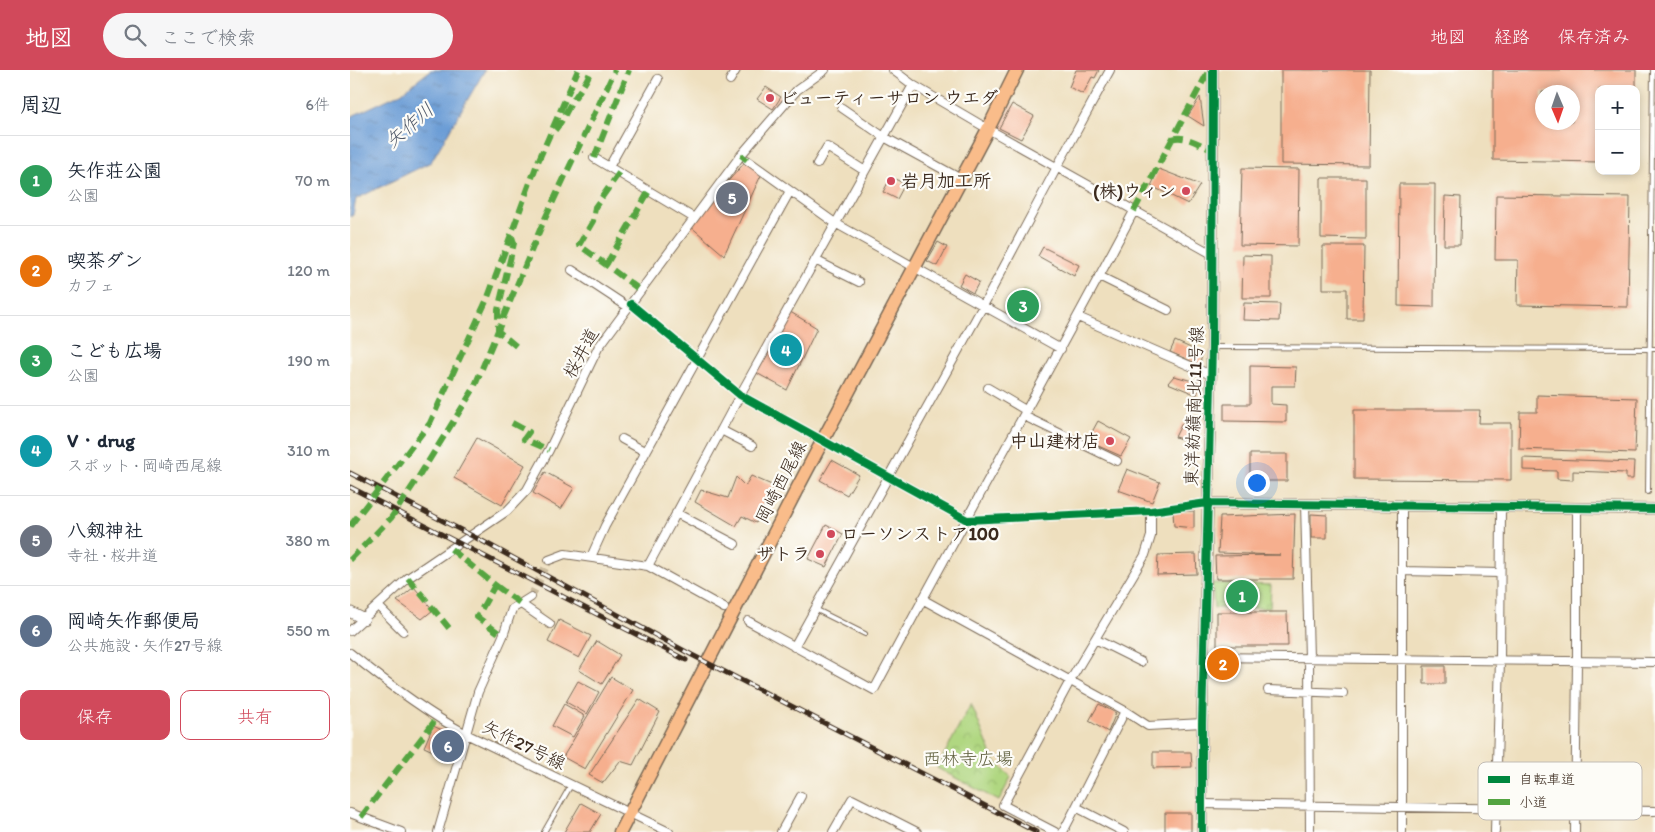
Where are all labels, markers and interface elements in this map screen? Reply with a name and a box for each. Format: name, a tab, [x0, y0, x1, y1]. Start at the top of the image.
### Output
search box	[103, 13, 453, 58]
icon: search	[121, 21, 149, 49]
text: 地図	[25, 23, 73, 52]
text: ここで検索	[161, 26, 256, 49]
text: 地図	[1430, 26, 1466, 48]
text: 経路	[1494, 26, 1530, 48]
text: 保存済み	[1558, 26, 1630, 48]
north arrow	[1535, 85, 1580, 130]
map controls	[1595, 85, 1640, 175]
button: +	[1595, 85, 1640, 130]
place label: ビューティーサロン ウエダ	[780, 87, 998, 109]
text: 周辺	[20, 92, 62, 117]
marker: ビューティーサロン ウエダ	[764, 92, 776, 104]
text: 6件	[306, 95, 330, 114]
water label: 矢作川	[380, 98, 438, 153]
button: −	[1595, 130, 1640, 175]
text: 矢作荘公園	[67, 159, 162, 182]
place label: 岩月加工所	[901, 170, 991, 192]
text: 1	[32, 171, 40, 190]
text: 70 m	[295, 171, 330, 190]
marker: 岩月加工所	[885, 175, 897, 187]
pin: 5	[716, 179, 748, 217]
place label: (株)ウィン	[1093, 180, 1176, 202]
marker: (株)ウィン	[1180, 185, 1192, 197]
text: 公園	[67, 186, 99, 205]
text: 喫茶ダン	[67, 249, 143, 272]
text: 2	[32, 261, 40, 280]
text: 120 m	[287, 261, 330, 280]
text: カフェ	[67, 276, 115, 295]
pin: 3	[1007, 287, 1039, 325]
street label: 桜井道	[558, 324, 604, 382]
street label: 東洋紡績南北11号線	[1180, 325, 1208, 487]
pin: 4	[770, 331, 802, 369]
text: こども広場	[67, 339, 162, 362]
text: 3	[32, 351, 40, 370]
text: 190 m	[287, 351, 330, 370]
text: 公園	[67, 366, 99, 385]
text: V・drug	[67, 429, 135, 452]
place label: 中山建材店	[1010, 430, 1100, 452]
marker: 中山建材店	[1104, 435, 1116, 447]
street label: 岡崎西尾線	[751, 437, 811, 527]
text: 4	[31, 441, 41, 460]
text: 310 m	[287, 441, 330, 460]
text: スポット · 岡崎西尾線	[67, 456, 222, 475]
your location	[1244, 470, 1270, 496]
text: 八剱神社	[67, 519, 143, 542]
place label: ローソンストア100	[841, 523, 999, 545]
marker: ローソンストア100	[825, 528, 837, 540]
text: 5	[32, 531, 40, 550]
text: 380 m	[286, 531, 330, 550]
place label: ザトラ	[756, 543, 810, 565]
text: 寺社 · 桜井道	[67, 546, 158, 565]
marker: ザトラ	[814, 548, 826, 560]
pin: 1	[1226, 577, 1258, 615]
text: 岡崎矢作郵便局	[67, 609, 200, 632]
text: 6	[32, 621, 40, 640]
text: 550 m	[286, 621, 330, 640]
text: 公共施設 · 矢作27号線	[67, 636, 222, 655]
pin: 2	[1207, 645, 1239, 683]
button: 保存	[20, 690, 170, 740]
button: 共有	[180, 690, 330, 740]
street label: 矢作27号線	[479, 715, 569, 775]
pin: 6	[432, 727, 464, 765]
park label: 西林寺広場	[923, 748, 1013, 770]
legend	[1478, 762, 1642, 820]
text: 自転車道	[1519, 771, 1575, 788]
text: 小道	[1519, 794, 1547, 811]

